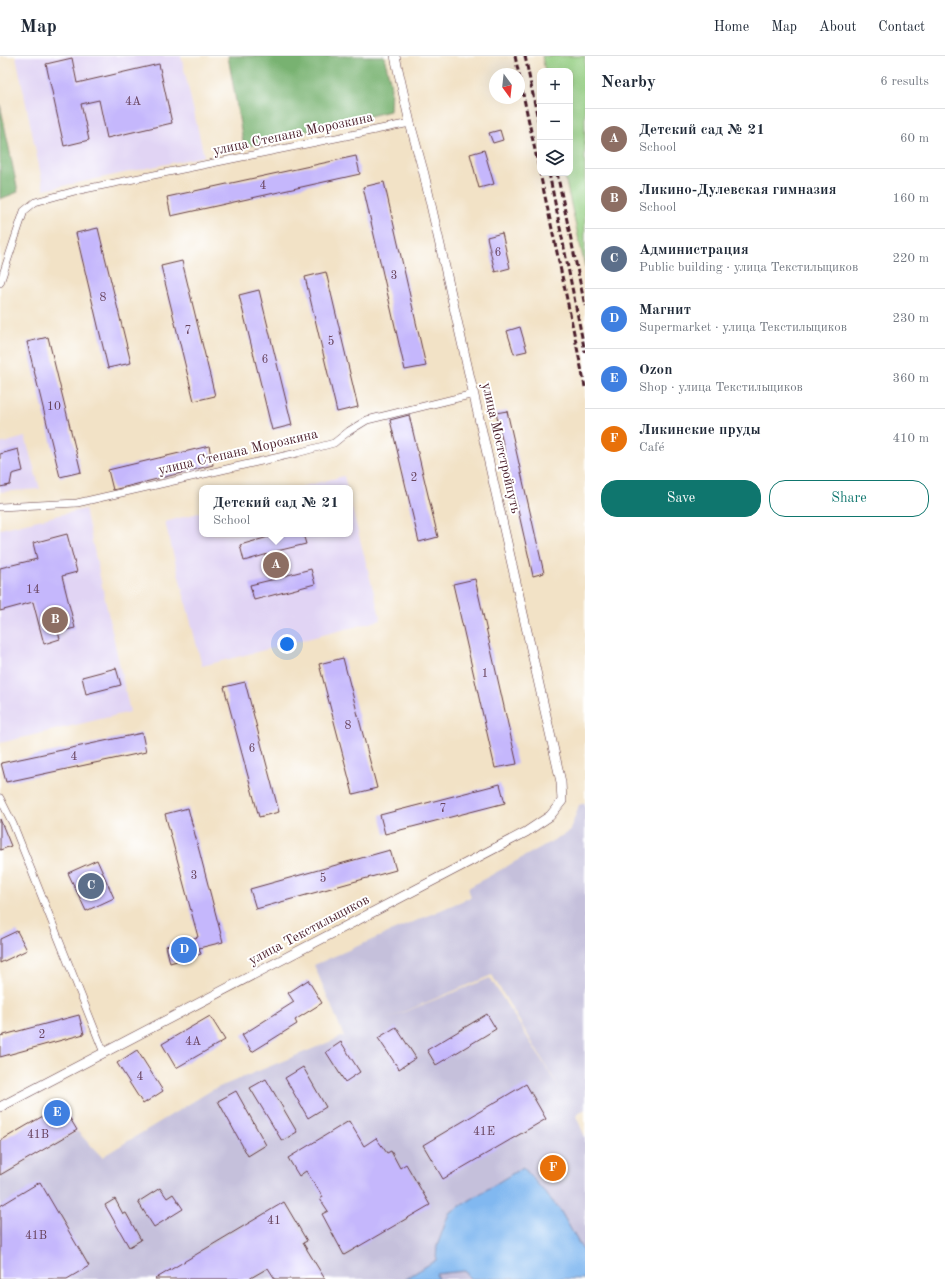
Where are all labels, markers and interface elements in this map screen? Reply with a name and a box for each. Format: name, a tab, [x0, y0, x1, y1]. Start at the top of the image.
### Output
text: Map	[20, 18, 57, 37]
text: Home	[714, 20, 749, 34]
text: Map	[771, 20, 797, 34]
text: About	[819, 20, 856, 34]
text: Contact	[878, 20, 925, 34]
north arrow	[489, 68, 525, 104]
map controls	[537, 68, 573, 176]
button: +	[537, 68, 573, 104]
text: Nearby	[601, 74, 656, 91]
text: 6 results	[880, 75, 929, 88]
house number: 4А	[125, 96, 141, 108]
button: −	[537, 104, 573, 140]
street label: улица Степана Морозкина	[212, 110, 374, 158]
text: Детский сад № 21	[639, 123, 765, 138]
text: A	[609, 132, 619, 145]
text: 60 m	[900, 132, 929, 145]
button: layers	[537, 140, 573, 176]
text: School	[639, 141, 676, 154]
house number: 4	[260, 180, 267, 192]
text: Ликино-Дулевская гимназия	[639, 183, 837, 198]
text: B	[609, 192, 619, 205]
text: 160 m	[892, 192, 929, 205]
text: School	[639, 201, 676, 214]
text: Администрация	[639, 243, 749, 258]
house number: 6	[495, 247, 502, 259]
text: C	[610, 252, 618, 265]
text: 220 m	[892, 252, 929, 265]
text: Public building · улица Текстильщиков	[639, 261, 858, 274]
house number: 3	[391, 270, 397, 282]
house number: 8	[100, 292, 107, 304]
text: Магнит	[639, 303, 691, 318]
text: D	[609, 312, 619, 325]
text: 230 m	[892, 312, 929, 325]
text: Supermarket · улица Текстильщиков	[639, 321, 847, 334]
house number: 7	[185, 325, 191, 337]
house number: 5	[328, 335, 335, 348]
house number: 6	[262, 354, 269, 366]
text: Ozon	[639, 363, 672, 378]
text: E	[610, 372, 618, 385]
text: 360 m	[892, 372, 929, 385]
street label: улица Мостстройпуть	[479, 381, 523, 515]
text: Shop · улица Текстильщиков	[639, 381, 803, 394]
house number: 10	[47, 401, 61, 413]
text: Ликинские пруды	[639, 423, 761, 438]
street label: улица Степана Морозкина	[157, 427, 319, 477]
text: F	[610, 432, 618, 445]
text: 410 m	[892, 432, 929, 445]
text: Café	[639, 441, 664, 454]
house number: 2	[411, 472, 417, 484]
button: Save	[601, 480, 761, 517]
button: Share	[769, 480, 929, 517]
popup	[199, 485, 353, 537]
text: Детский сад № 21	[213, 496, 339, 511]
text: School	[213, 514, 250, 527]
pin: A	[263, 550, 289, 580]
house number: 14	[26, 584, 40, 596]
pin: B	[42, 605, 68, 635]
your location	[277, 634, 297, 654]
house number: 1	[482, 668, 488, 680]
house number: 8	[345, 720, 352, 732]
house number: 6	[249, 743, 256, 755]
house number: 4	[71, 751, 78, 763]
house number: 7	[440, 803, 446, 815]
house number: 3	[191, 870, 197, 882]
pin: C	[78, 871, 104, 901]
house number: 5	[320, 872, 327, 885]
street label: улица Текстильщиков	[246, 892, 372, 968]
pin: D	[171, 935, 197, 965]
house number: 2	[39, 1029, 45, 1041]
house number: 4А	[185, 1036, 201, 1048]
house number: 4	[137, 1071, 144, 1083]
pin: E	[44, 1098, 70, 1128]
house number: 41Е	[473, 1126, 495, 1138]
house number: 41В	[27, 1129, 49, 1141]
pin: F	[540, 1153, 566, 1183]
house number: 41	[267, 1215, 281, 1227]
house number: 41В	[25, 1230, 47, 1242]

